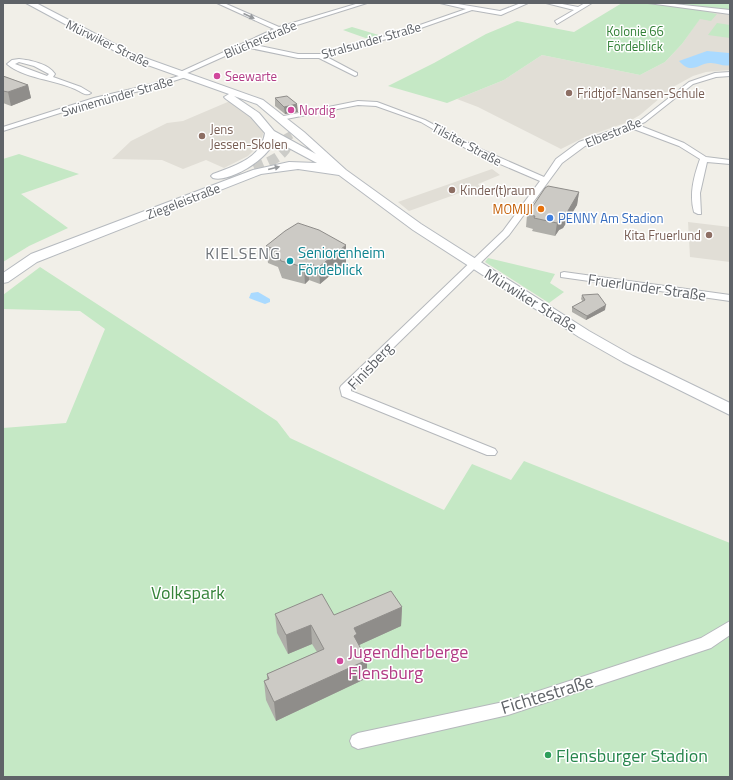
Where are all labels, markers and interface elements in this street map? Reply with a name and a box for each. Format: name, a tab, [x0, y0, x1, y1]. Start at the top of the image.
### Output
one-way arrow	[244, 13, 255, 19]
street label: Mürwiker Straße	[62, 14, 154, 72]
street label: Blücherstraße	[221, 15, 299, 63]
street label: Stralsunder Straße	[319, 16, 423, 64]
park label: Kolonie 66 Fördeblick	[606, 21, 664, 56]
place label: Seewarte	[225, 66, 277, 86]
street label: Swinemünder Straße	[59, 70, 175, 122]
marker: Seewarte	[212, 71, 222, 81]
place label: Fridtjof-Nansen-Schule	[577, 83, 705, 103]
marker: Fridtjof-Nansen-Schule	[564, 88, 574, 98]
place label: Nordig	[299, 100, 336, 120]
marker: Nordig	[286, 105, 296, 115]
street label: Elbestraße	[582, 112, 644, 152]
street label: Tilsiter Straße	[428, 117, 506, 171]
place label: Jens Jessen-Skolen	[210, 119, 288, 154]
marker: Jens Jessen-Skolen	[197, 131, 207, 141]
one-way arrow	[267, 164, 280, 170]
street label: Ziegeleistraße	[143, 178, 223, 224]
place label: Kinder(t)raum	[460, 180, 535, 200]
marker: Kinder(t)raum	[447, 185, 457, 195]
place label: MOMIJI	[493, 199, 533, 219]
marker: MOMIJI	[536, 204, 546, 214]
place label: PENNY Am Stadion	[558, 208, 663, 228]
marker: PENNY Am Stadion	[545, 213, 555, 223]
place label: Kita Fruerlund	[624, 225, 701, 245]
marker: Kita Fruerlund	[704, 230, 714, 240]
district label: KIELSENG	[205, 241, 281, 265]
place label: Seniorenheim Fördeblick	[298, 241, 385, 281]
marker: Seniorenheim Fördeblick	[285, 256, 295, 266]
street label: Mürwiker Straße	[480, 262, 582, 338]
street label: Fruerlunder Straße	[586, 267, 708, 307]
street label: Finisberg	[342, 337, 398, 395]
park label: Volkspark	[151, 579, 225, 606]
place label: Jugendherberge Flensburg	[348, 638, 468, 686]
marker: Jugendherberge Flensburg	[335, 656, 345, 666]
street label: Fichtestraße	[497, 667, 597, 721]
place label: Flensburger Stadion	[556, 742, 708, 769]
marker: Flensburger Stadion	[543, 750, 553, 760]

